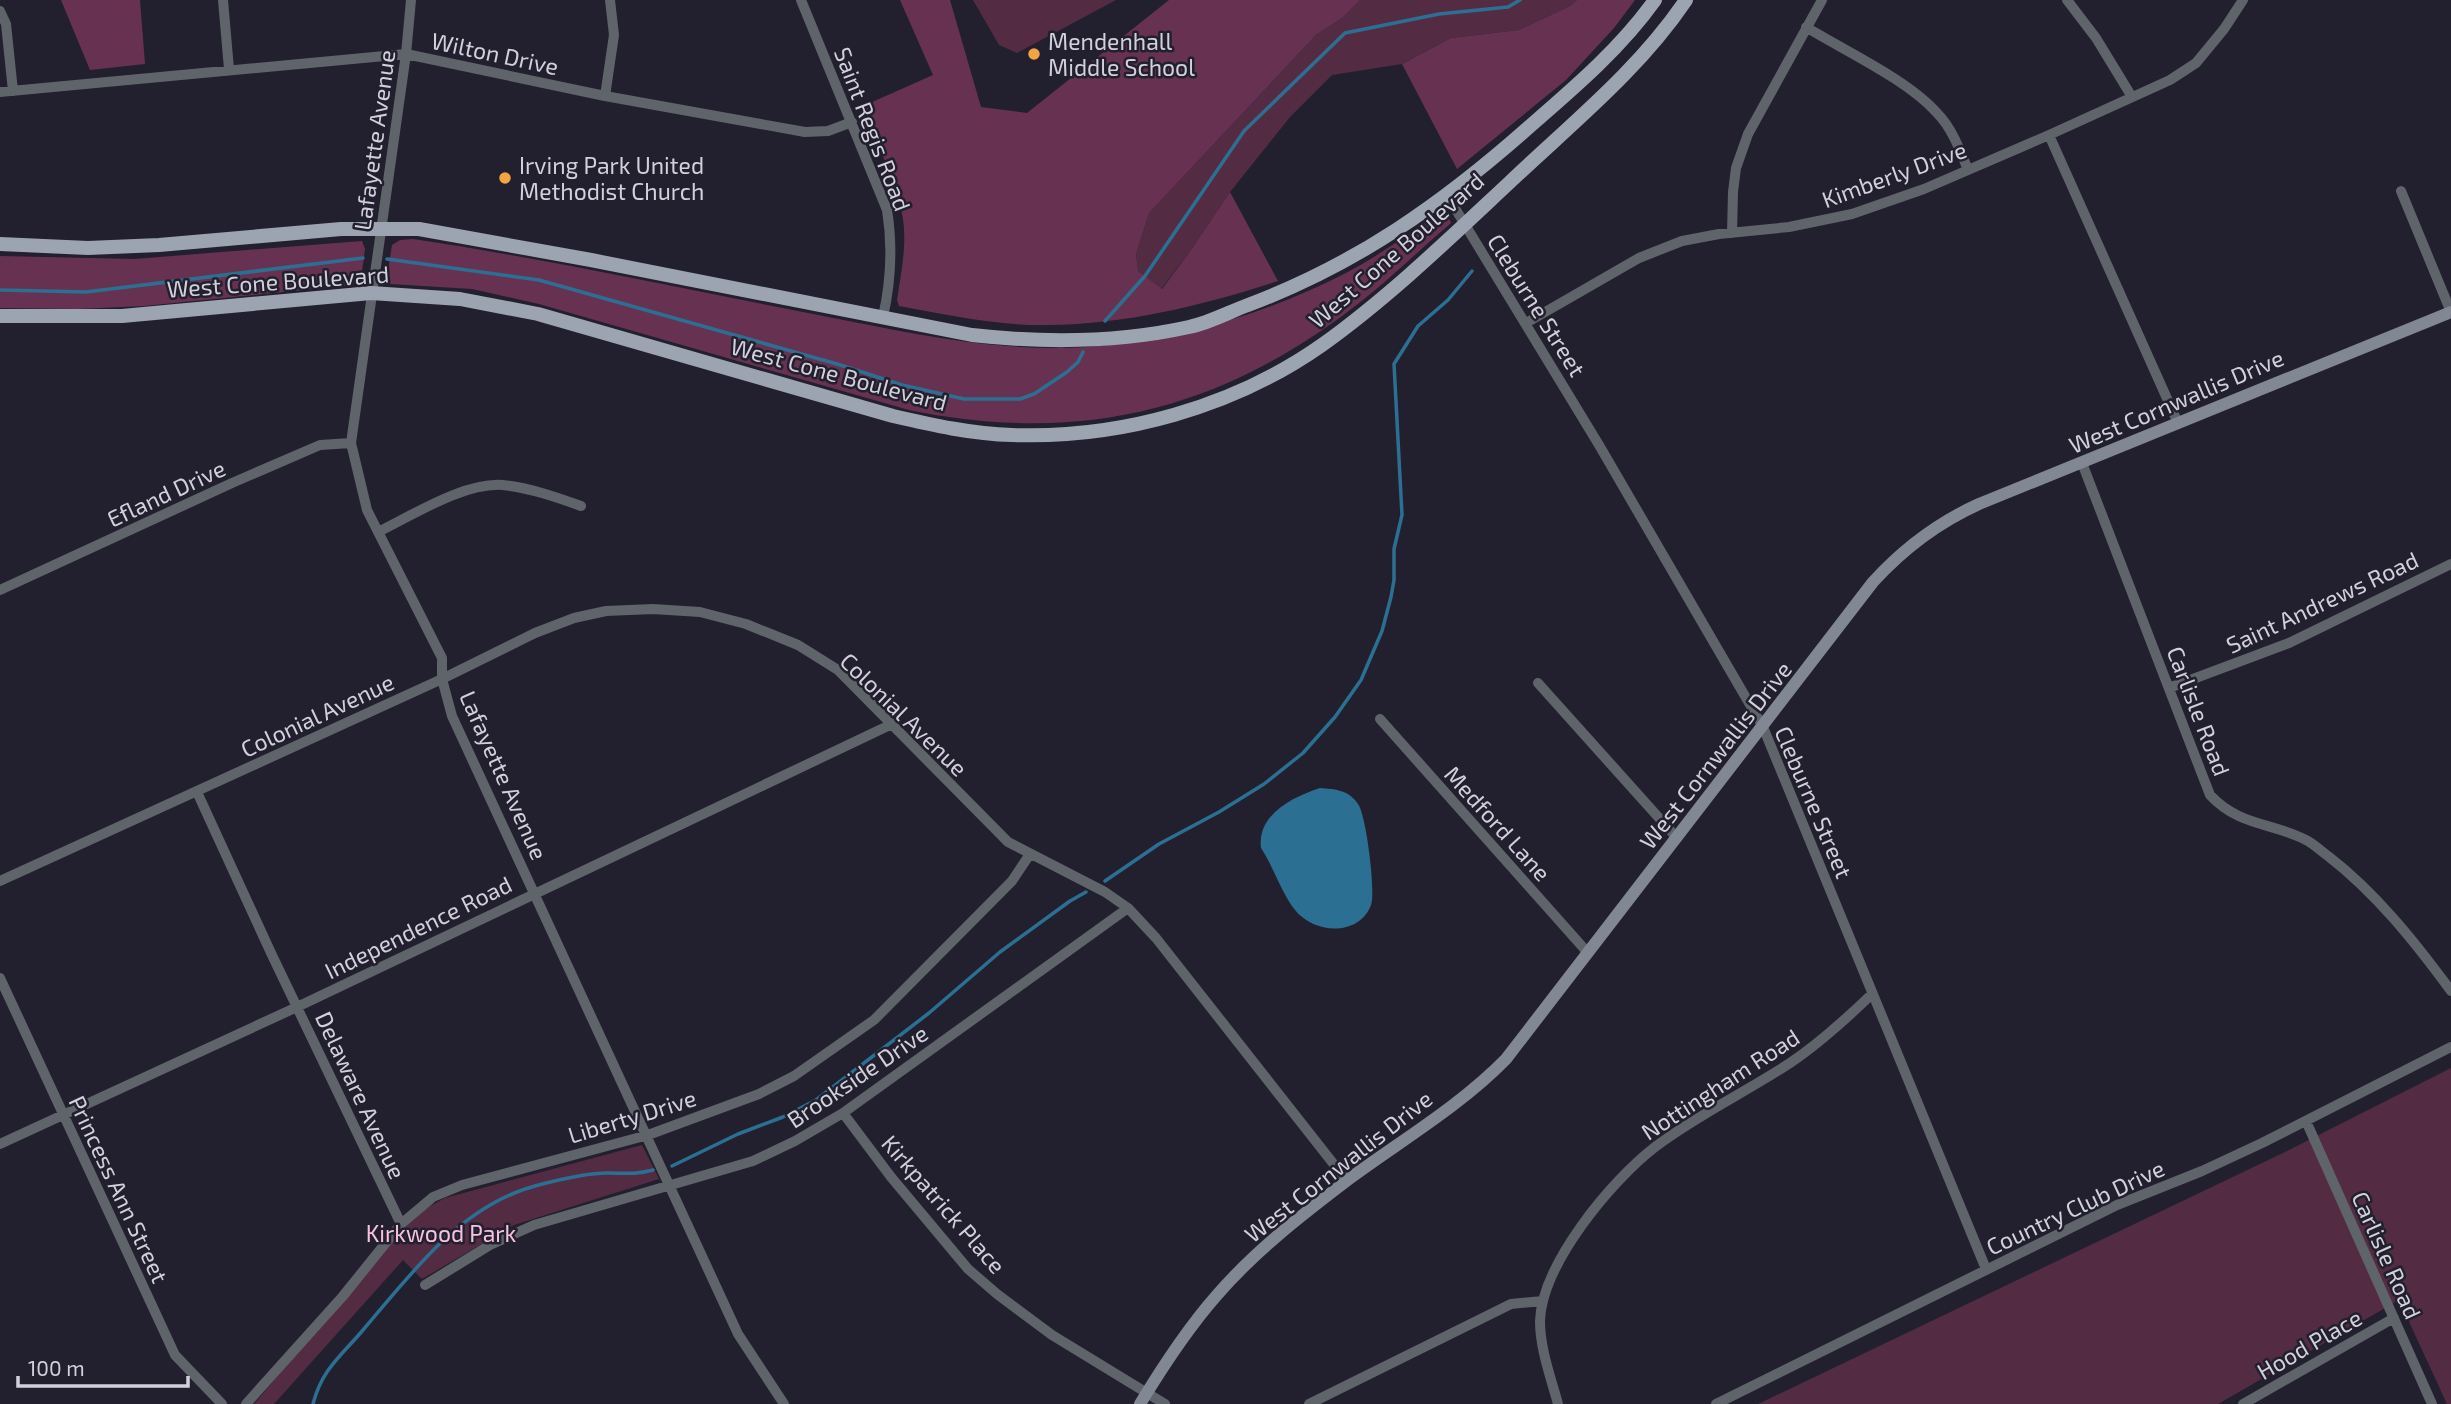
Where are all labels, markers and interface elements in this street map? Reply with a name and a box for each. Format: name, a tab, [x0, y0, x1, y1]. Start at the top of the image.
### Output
street label: Wilton Drive	[429, 26, 561, 80]
place label: Mendenhall Middle School	[1048, 27, 1195, 81]
street label: Saint Regis Road	[829, 43, 917, 215]
marker: Mendenhall Middle School	[1026, 46, 1042, 62]
street label: Lafayette Avenue	[347, 48, 401, 232]
street label: Kimberly Drive	[1818, 135, 1970, 213]
place label: Irving Park United Methodist Church	[519, 151, 704, 205]
street label: West Cone Boulevard	[1303, 166, 1489, 334]
marker: Irving Park United Methodist Church	[497, 170, 513, 186]
street label: Cleburne Street	[1482, 229, 1592, 382]
street label: West Cone Boulevard	[166, 259, 390, 303]
street label: West Cone Boulevard	[728, 332, 950, 416]
street label: West Cornwallis Drive	[2064, 343, 2288, 459]
street label: Efland Drive	[102, 453, 230, 533]
street label: Saint Andrews Road	[2221, 545, 2423, 659]
street label: Carlisle Road	[2161, 642, 2237, 780]
street label: Colonial Avenue	[835, 646, 973, 782]
street label: West Cornwallis Drive	[1633, 656, 1797, 854]
street label: Colonial Avenue	[236, 667, 398, 763]
street label: Lafayette Avenue	[454, 686, 554, 864]
street label: Cleburne Street	[1769, 722, 1859, 882]
street label: Medford Lane	[1439, 760, 1557, 886]
street label: Independence Road	[320, 870, 516, 984]
street label: Delaware Avenue	[310, 1007, 412, 1183]
street label: Brookside Drive	[781, 1019, 933, 1133]
street label: Nottingham Road	[1636, 1022, 1804, 1146]
street label: Liberty Drive	[565, 1083, 699, 1149]
street label: West Cornwallis Drive	[1239, 1084, 1437, 1248]
street label: Princess Ann Street	[63, 1091, 175, 1287]
street label: Kirkpatrick Place	[876, 1129, 1012, 1279]
street label: Country Club Drive	[1981, 1153, 2169, 1261]
street label: Carlisle Road	[2346, 1187, 2428, 1323]
park label: Kirkwood Park	[366, 1219, 517, 1247]
street label: Hood Place	[2252, 1303, 2366, 1385]
scale bar	[18, 1344, 187, 1388]
text: 100 m	[28, 1355, 85, 1380]

